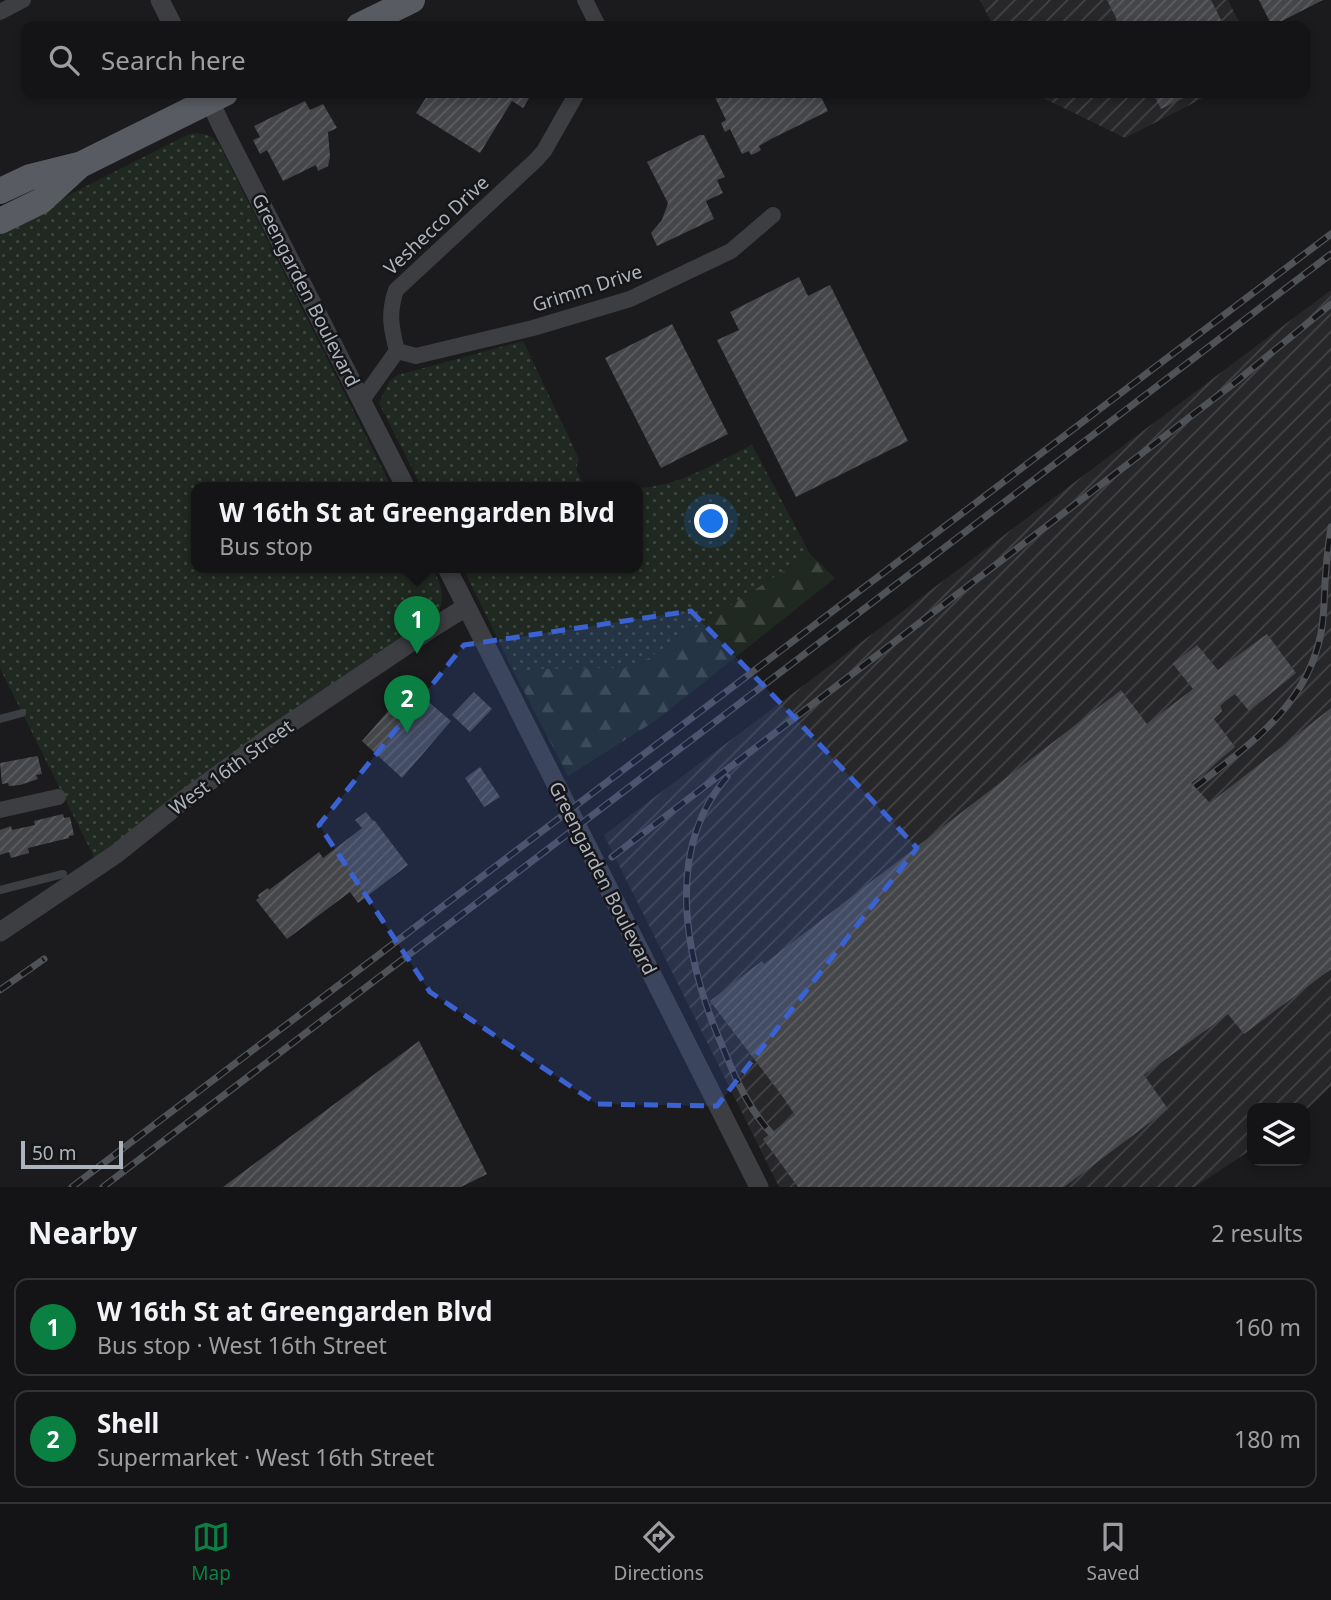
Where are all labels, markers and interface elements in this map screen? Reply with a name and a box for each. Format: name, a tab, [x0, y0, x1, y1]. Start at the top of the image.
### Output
search box	[21, 21, 1310, 98]
icon: search	[45, 41, 83, 79]
text: Search here	[101, 42, 246, 78]
street label: Veshecco Drive	[378, 169, 494, 281]
street label: Greengarden Boulevard	[246, 189, 366, 391]
street label: Grimm Drive	[529, 258, 645, 318]
popup	[191, 482, 643, 573]
text: W 16th St at Greengarden Blvd	[219, 494, 615, 530]
your location	[694, 504, 728, 538]
text: Bus stop	[219, 530, 313, 562]
pin: 1	[394, 596, 440, 654]
pin: 2	[384, 675, 430, 733]
street label: West 16th Street	[164, 713, 298, 821]
street label: Greengarden Boulevard	[543, 777, 663, 979]
map controls	[1247, 1103, 1310, 1166]
button: layers	[1247, 1103, 1310, 1166]
scale bar	[21, 1138, 122, 1170]
text: 50 m	[32, 1140, 76, 1166]
text: Nearby	[28, 1212, 137, 1253]
text: 2 results	[1211, 1217, 1303, 1249]
text: W 16th St at Greengarden Blvd	[97, 1293, 493, 1329]
text: 1	[46, 1311, 60, 1343]
text: 160 m	[1234, 1311, 1301, 1343]
text: Bus stop · West 16th Street	[97, 1329, 387, 1361]
text: Shell	[97, 1405, 159, 1441]
text: 2	[46, 1423, 60, 1455]
text: 180 m	[1234, 1423, 1301, 1455]
text: Supermarket · West 16th Street	[97, 1441, 434, 1473]
tab: Map	[191, 1518, 231, 1586]
tab: Directions	[614, 1518, 704, 1586]
tab: Saved	[1086, 1518, 1140, 1586]

